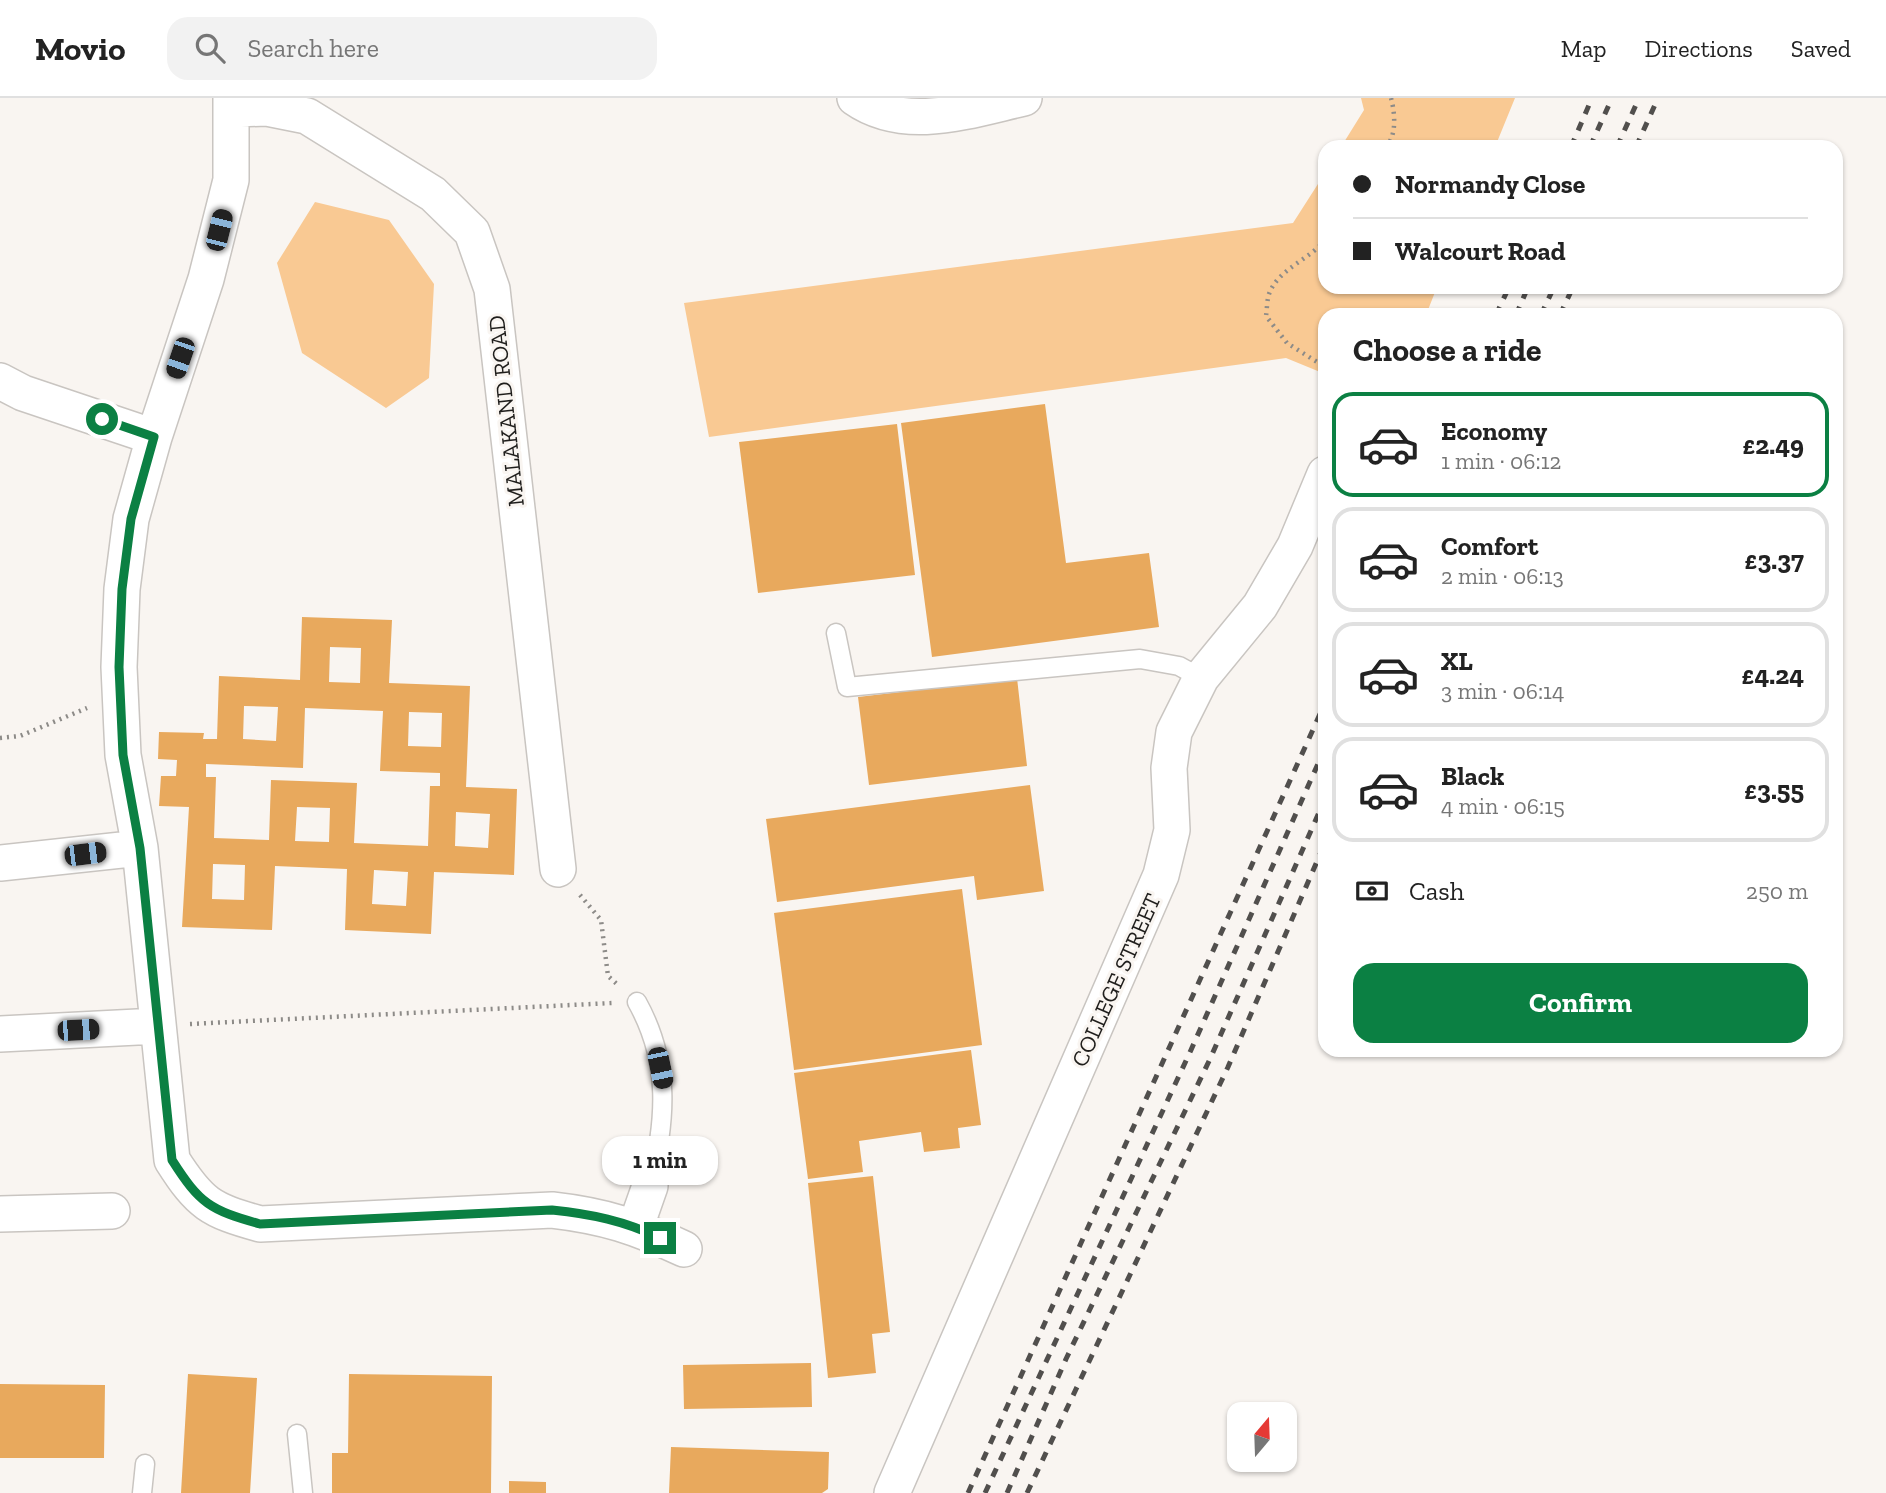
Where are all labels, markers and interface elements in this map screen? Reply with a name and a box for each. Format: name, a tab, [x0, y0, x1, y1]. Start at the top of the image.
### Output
search box	[167, 17, 657, 80]
text: Movio	[35, 29, 125, 68]
icon: search	[191, 29, 229, 67]
text: Search here	[247, 32, 379, 64]
text: Map	[1561, 34, 1607, 63]
text: Directions	[1645, 34, 1753, 63]
text: Saved	[1791, 34, 1851, 63]
text: Normandy Close	[1395, 168, 1585, 200]
car	[204, 207, 235, 253]
text: Walcourt Road	[1395, 235, 1566, 267]
street label: MALAKAND ROAD	[482, 314, 530, 508]
text: Choose a ride	[1353, 331, 1541, 369]
car	[164, 335, 197, 381]
route start	[86, 403, 118, 435]
icon: car	[1357, 413, 1420, 476]
text: Economy	[1441, 415, 1547, 447]
text: £2.49	[1743, 429, 1804, 461]
text: 1 min · 06:12	[1441, 447, 1561, 475]
icon: car	[1357, 528, 1420, 591]
text: Comfort	[1441, 530, 1538, 562]
text: £3.37	[1745, 544, 1804, 576]
text: 2 min · 06:13	[1441, 562, 1564, 590]
icon: car	[1357, 643, 1420, 706]
text: XL	[1441, 645, 1473, 677]
text: £4.24	[1742, 659, 1804, 691]
text: 3 min · 06:14	[1441, 677, 1564, 705]
icon: car	[1357, 758, 1420, 821]
text: Black	[1441, 760, 1504, 792]
text: £3.55	[1744, 774, 1804, 806]
text: 4 min · 06:15	[1441, 792, 1565, 820]
car	[63, 841, 108, 867]
icon: cash	[1353, 872, 1391, 910]
text: Cash	[1409, 875, 1464, 907]
text: 250 m	[1746, 877, 1808, 905]
street label: COLLEGE STREET	[1065, 889, 1167, 1071]
button: Confirm	[1353, 963, 1808, 1043]
car	[57, 1018, 100, 1042]
car	[646, 1045, 675, 1091]
callout: 1 min	[602, 1136, 718, 1186]
text: 1 min	[633, 1146, 687, 1174]
route end	[644, 1222, 676, 1254]
north arrow	[1227, 1402, 1297, 1472]
map controls	[1227, 1402, 1297, 1472]

